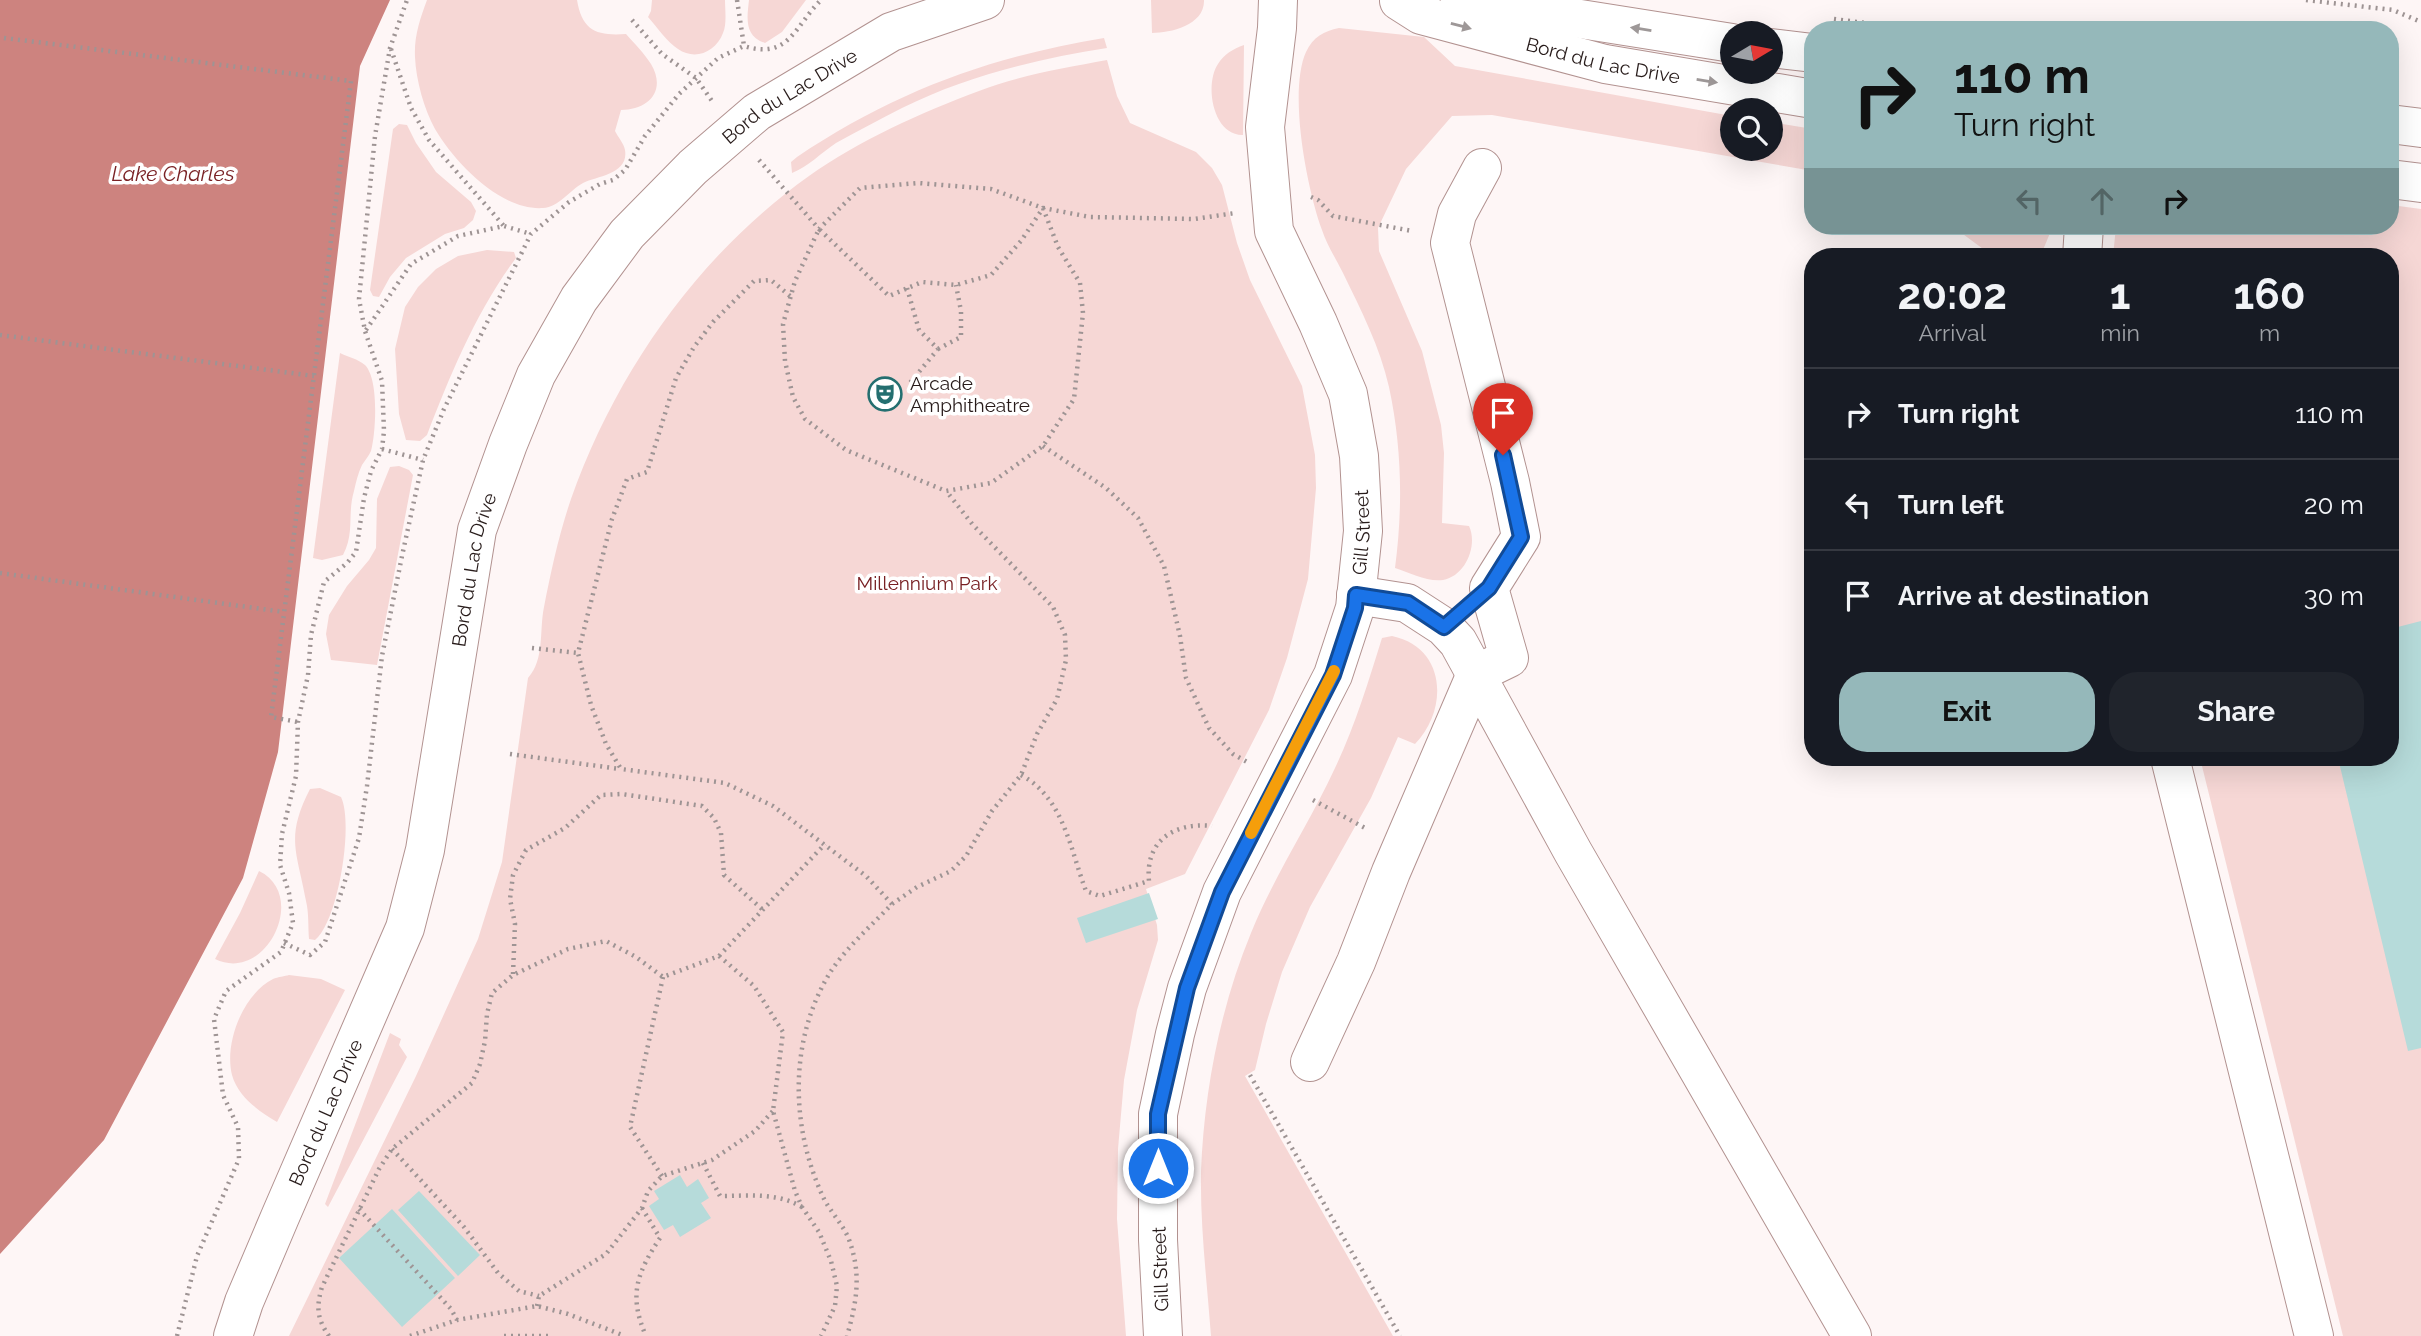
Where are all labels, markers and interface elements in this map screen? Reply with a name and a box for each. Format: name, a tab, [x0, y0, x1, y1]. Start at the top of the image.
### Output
one-way arrow	[1451, 21, 1473, 32]
north arrow	[1720, 21, 1783, 84]
map controls	[1720, 21, 1783, 161]
one-way arrow	[1630, 23, 1652, 34]
street label: Bord du Lac Drive	[1524, 33, 1682, 87]
street label: Bord du Lac Drive	[717, 44, 861, 148]
text: 110 m	[1954, 47, 2090, 104]
icon: right	[1839, 49, 1930, 140]
one-way arrow	[1696, 76, 1718, 87]
button: search	[1720, 98, 1783, 161]
text: Turn right	[1954, 106, 2095, 143]
water label: Lake Charles	[111, 161, 235, 186]
icon: left	[2010, 182, 2048, 220]
icon: ahead	[2083, 182, 2121, 220]
icon: right	[2156, 182, 2194, 220]
text: 20:02	[1898, 270, 2007, 319]
text: 1	[2110, 270, 2131, 319]
text: 160	[2233, 270, 2305, 319]
text: Arrival	[1918, 319, 1986, 346]
text: min	[2100, 319, 2140, 346]
text: m	[2259, 319, 2280, 346]
place label: Arcade Amphitheatre	[910, 372, 1030, 416]
theatre icon: Arcade Amphitheatre	[866, 375, 904, 413]
pin	[1473, 383, 1533, 455]
icon: arrive	[1484, 394, 1522, 432]
icon: right	[1839, 395, 1877, 433]
text: Turn right	[1898, 399, 2019, 429]
text: 110 m	[2295, 399, 2364, 429]
icon: left	[1839, 486, 1877, 524]
street label: Gill Street	[1348, 489, 1374, 576]
street label: Bord du Lac Drive	[447, 490, 501, 648]
text: Turn left	[1898, 490, 2004, 520]
text: 20 m	[2304, 490, 2364, 520]
park label: Millennium Park	[857, 572, 998, 594]
icon: arrive	[1839, 577, 1877, 615]
text: Arrive at destination	[1898, 581, 2149, 611]
text: 30 m	[2304, 581, 2364, 611]
button: Exit	[1839, 672, 2095, 752]
button: Share	[2109, 672, 2364, 752]
street label: Bord du Lac Drive	[284, 1036, 367, 1189]
position arrow	[1121, 1131, 1195, 1205]
street label: Gill Street	[1148, 1225, 1172, 1312]

